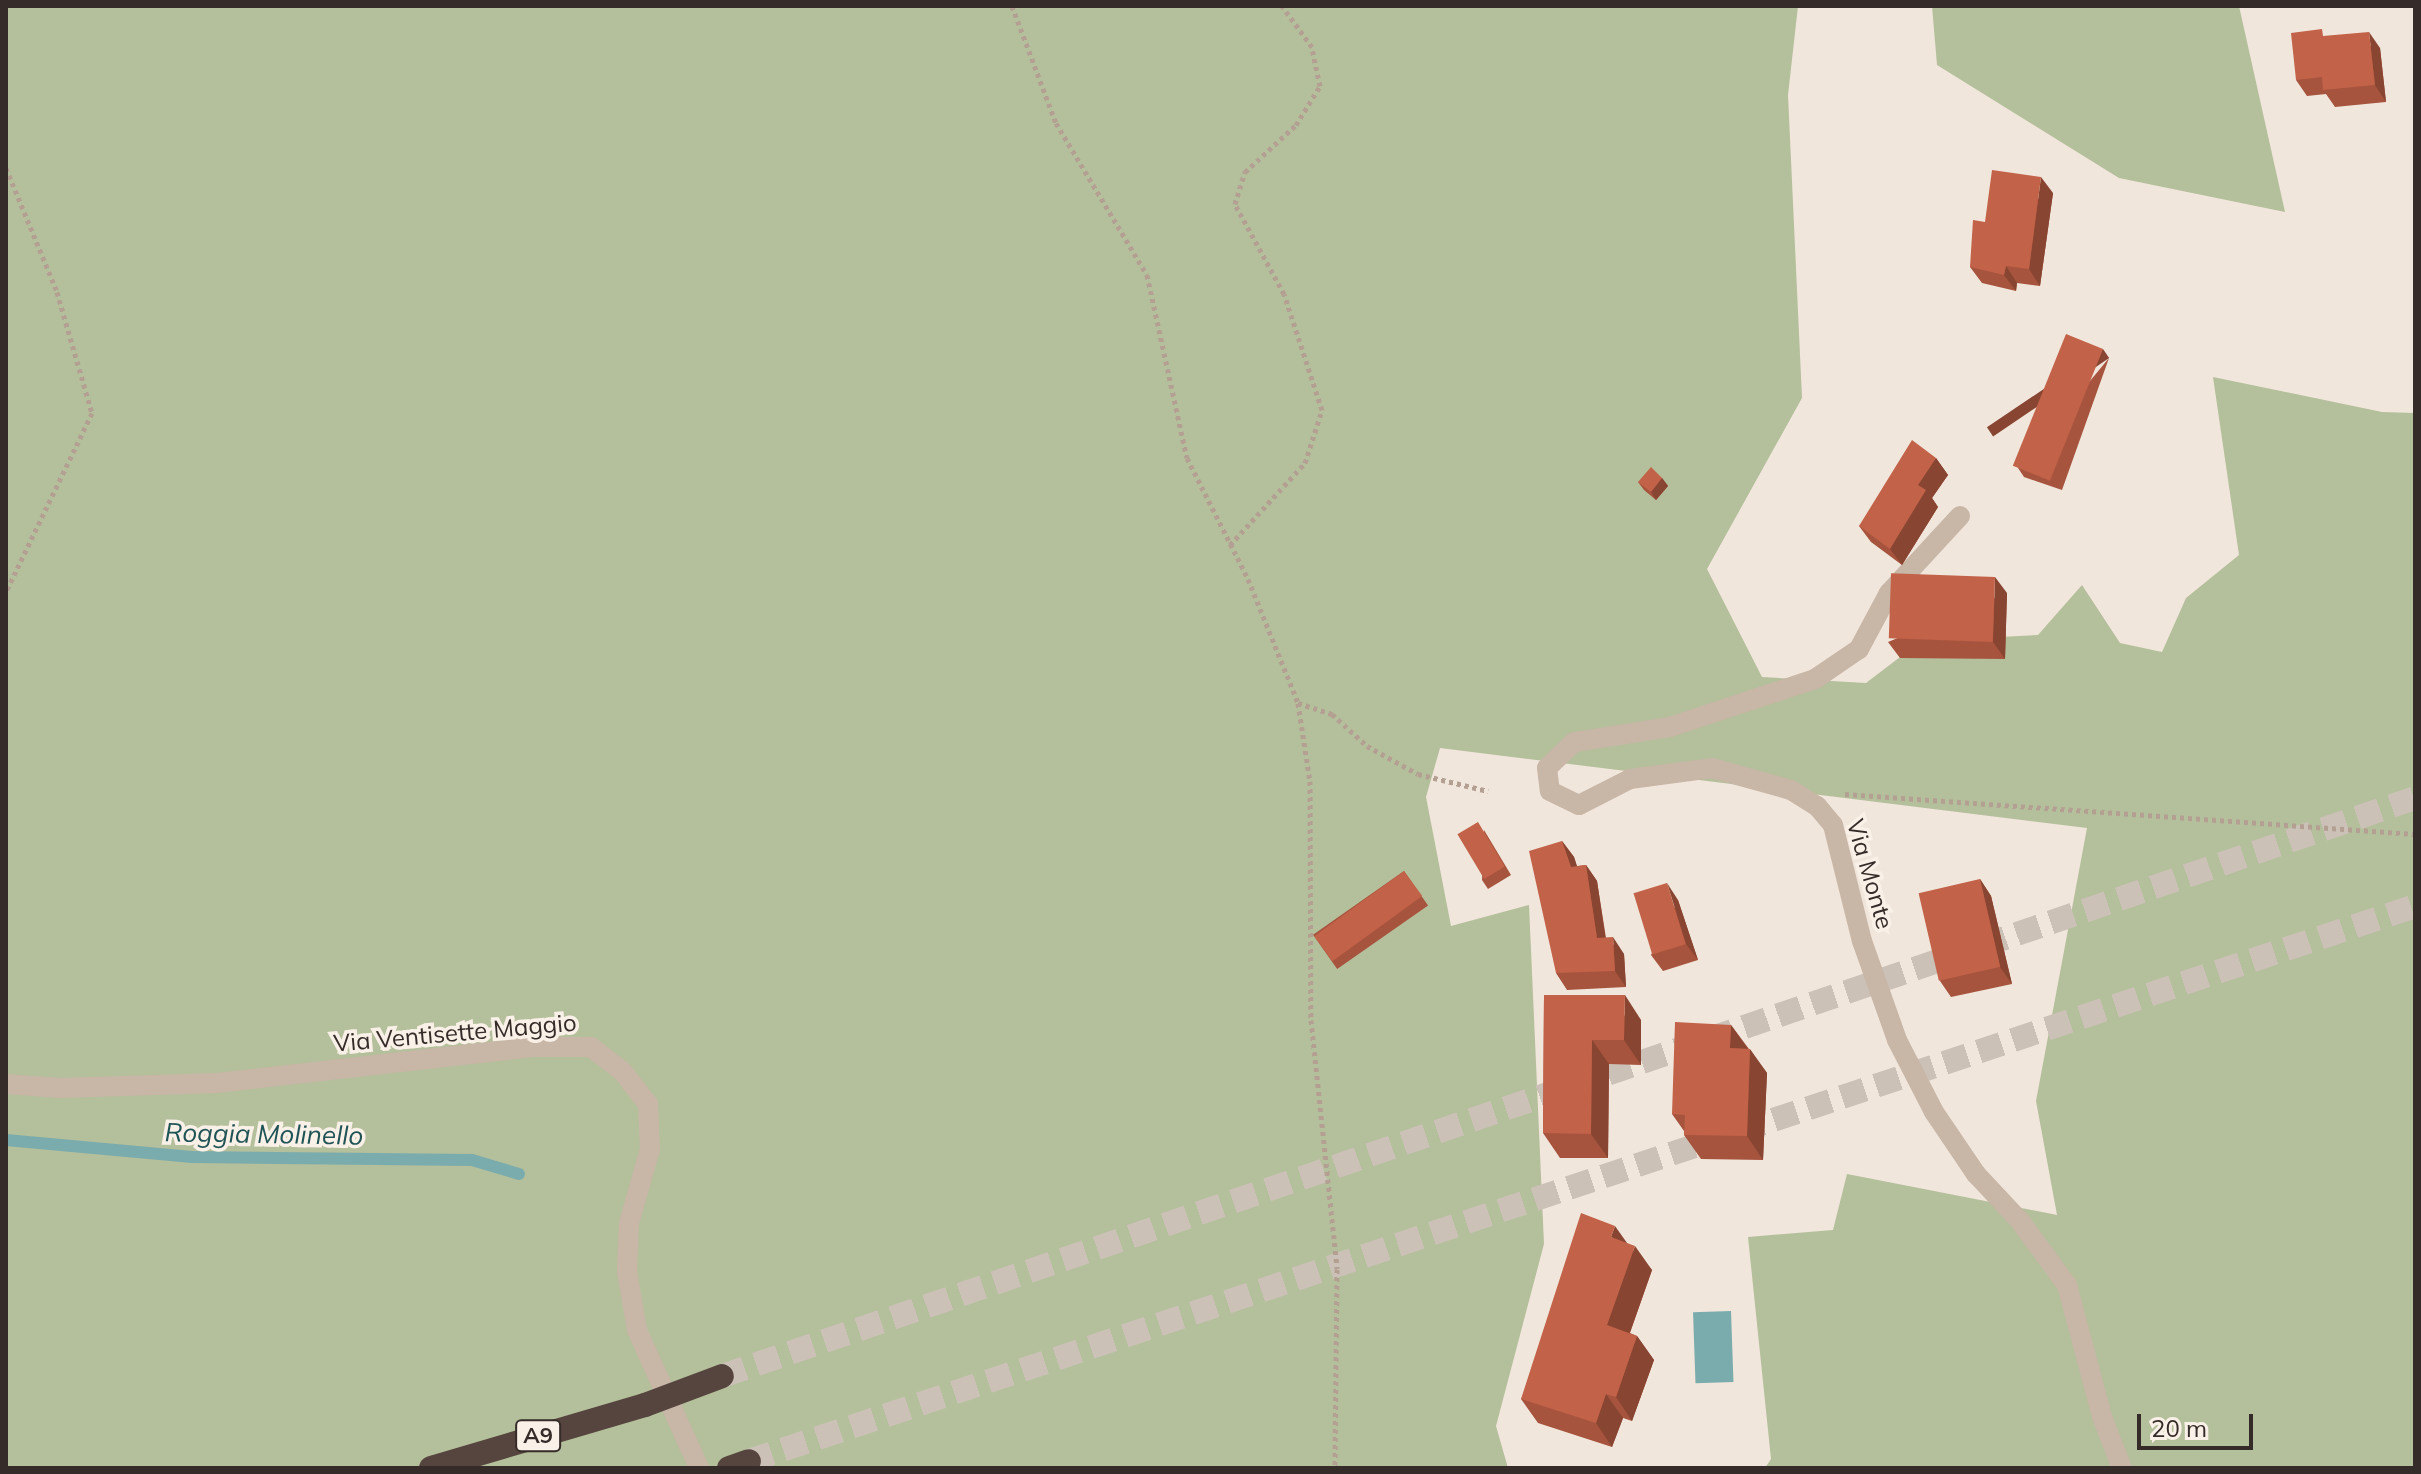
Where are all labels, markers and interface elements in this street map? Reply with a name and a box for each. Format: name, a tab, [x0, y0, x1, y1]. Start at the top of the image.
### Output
street label: Via Monte	[1841, 816, 1899, 932]
street label: Via Ventisette Maggio	[332, 1008, 578, 1058]
water label: Roggia Molinello	[164, 1117, 364, 1151]
scale bar	[2141, 1398, 2257, 1448]
text: 20 m	[2151, 1413, 2207, 1443]
road number: A9	[514, 1418, 562, 1454]

